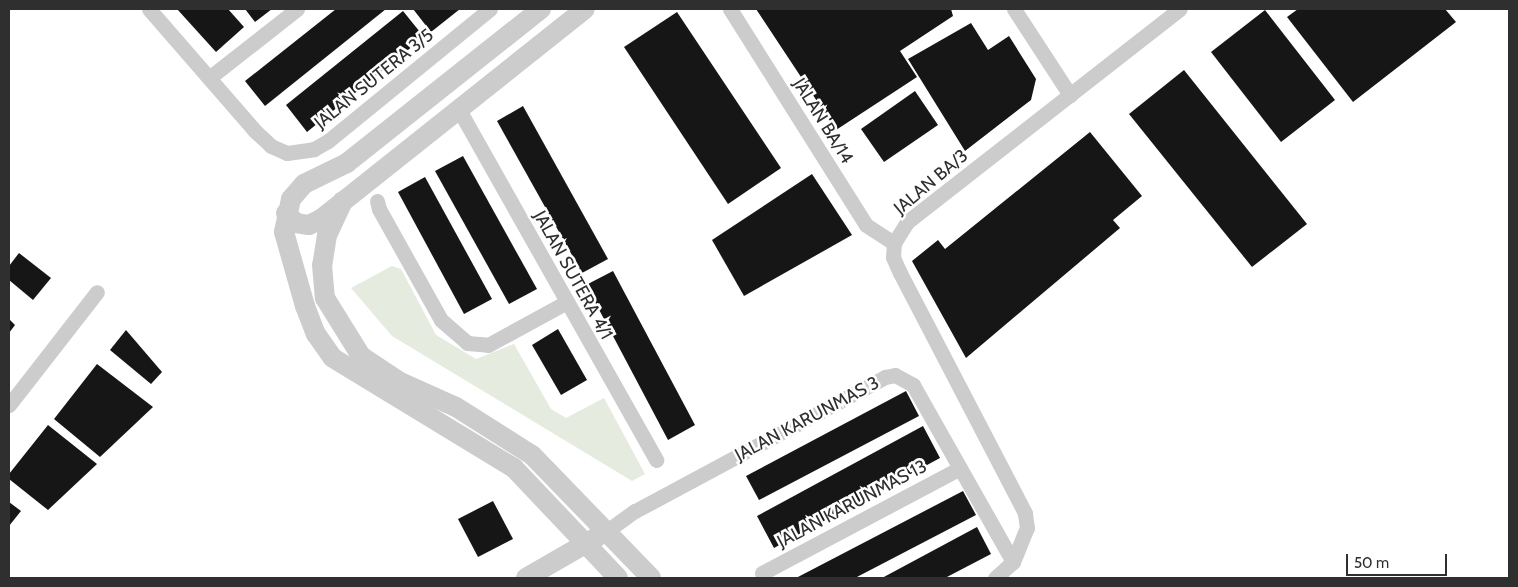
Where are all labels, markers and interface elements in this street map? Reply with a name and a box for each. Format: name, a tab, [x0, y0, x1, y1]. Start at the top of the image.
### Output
street label: JALAN SUTERA 3/5	[310, 24, 438, 134]
street label: JALAN BA/14	[788, 74, 858, 168]
street label: JALAN BA/3	[890, 145, 972, 219]
street label: JALAN SUTERA 4/1	[529, 207, 617, 343]
street label: JALAN KARUNMAS 3	[731, 372, 883, 466]
street label: JALAN KARUNMAS 13	[774, 455, 930, 553]
scale bar	[1348, 544, 1449, 576]
text: 50 m	[1354, 554, 1389, 572]

